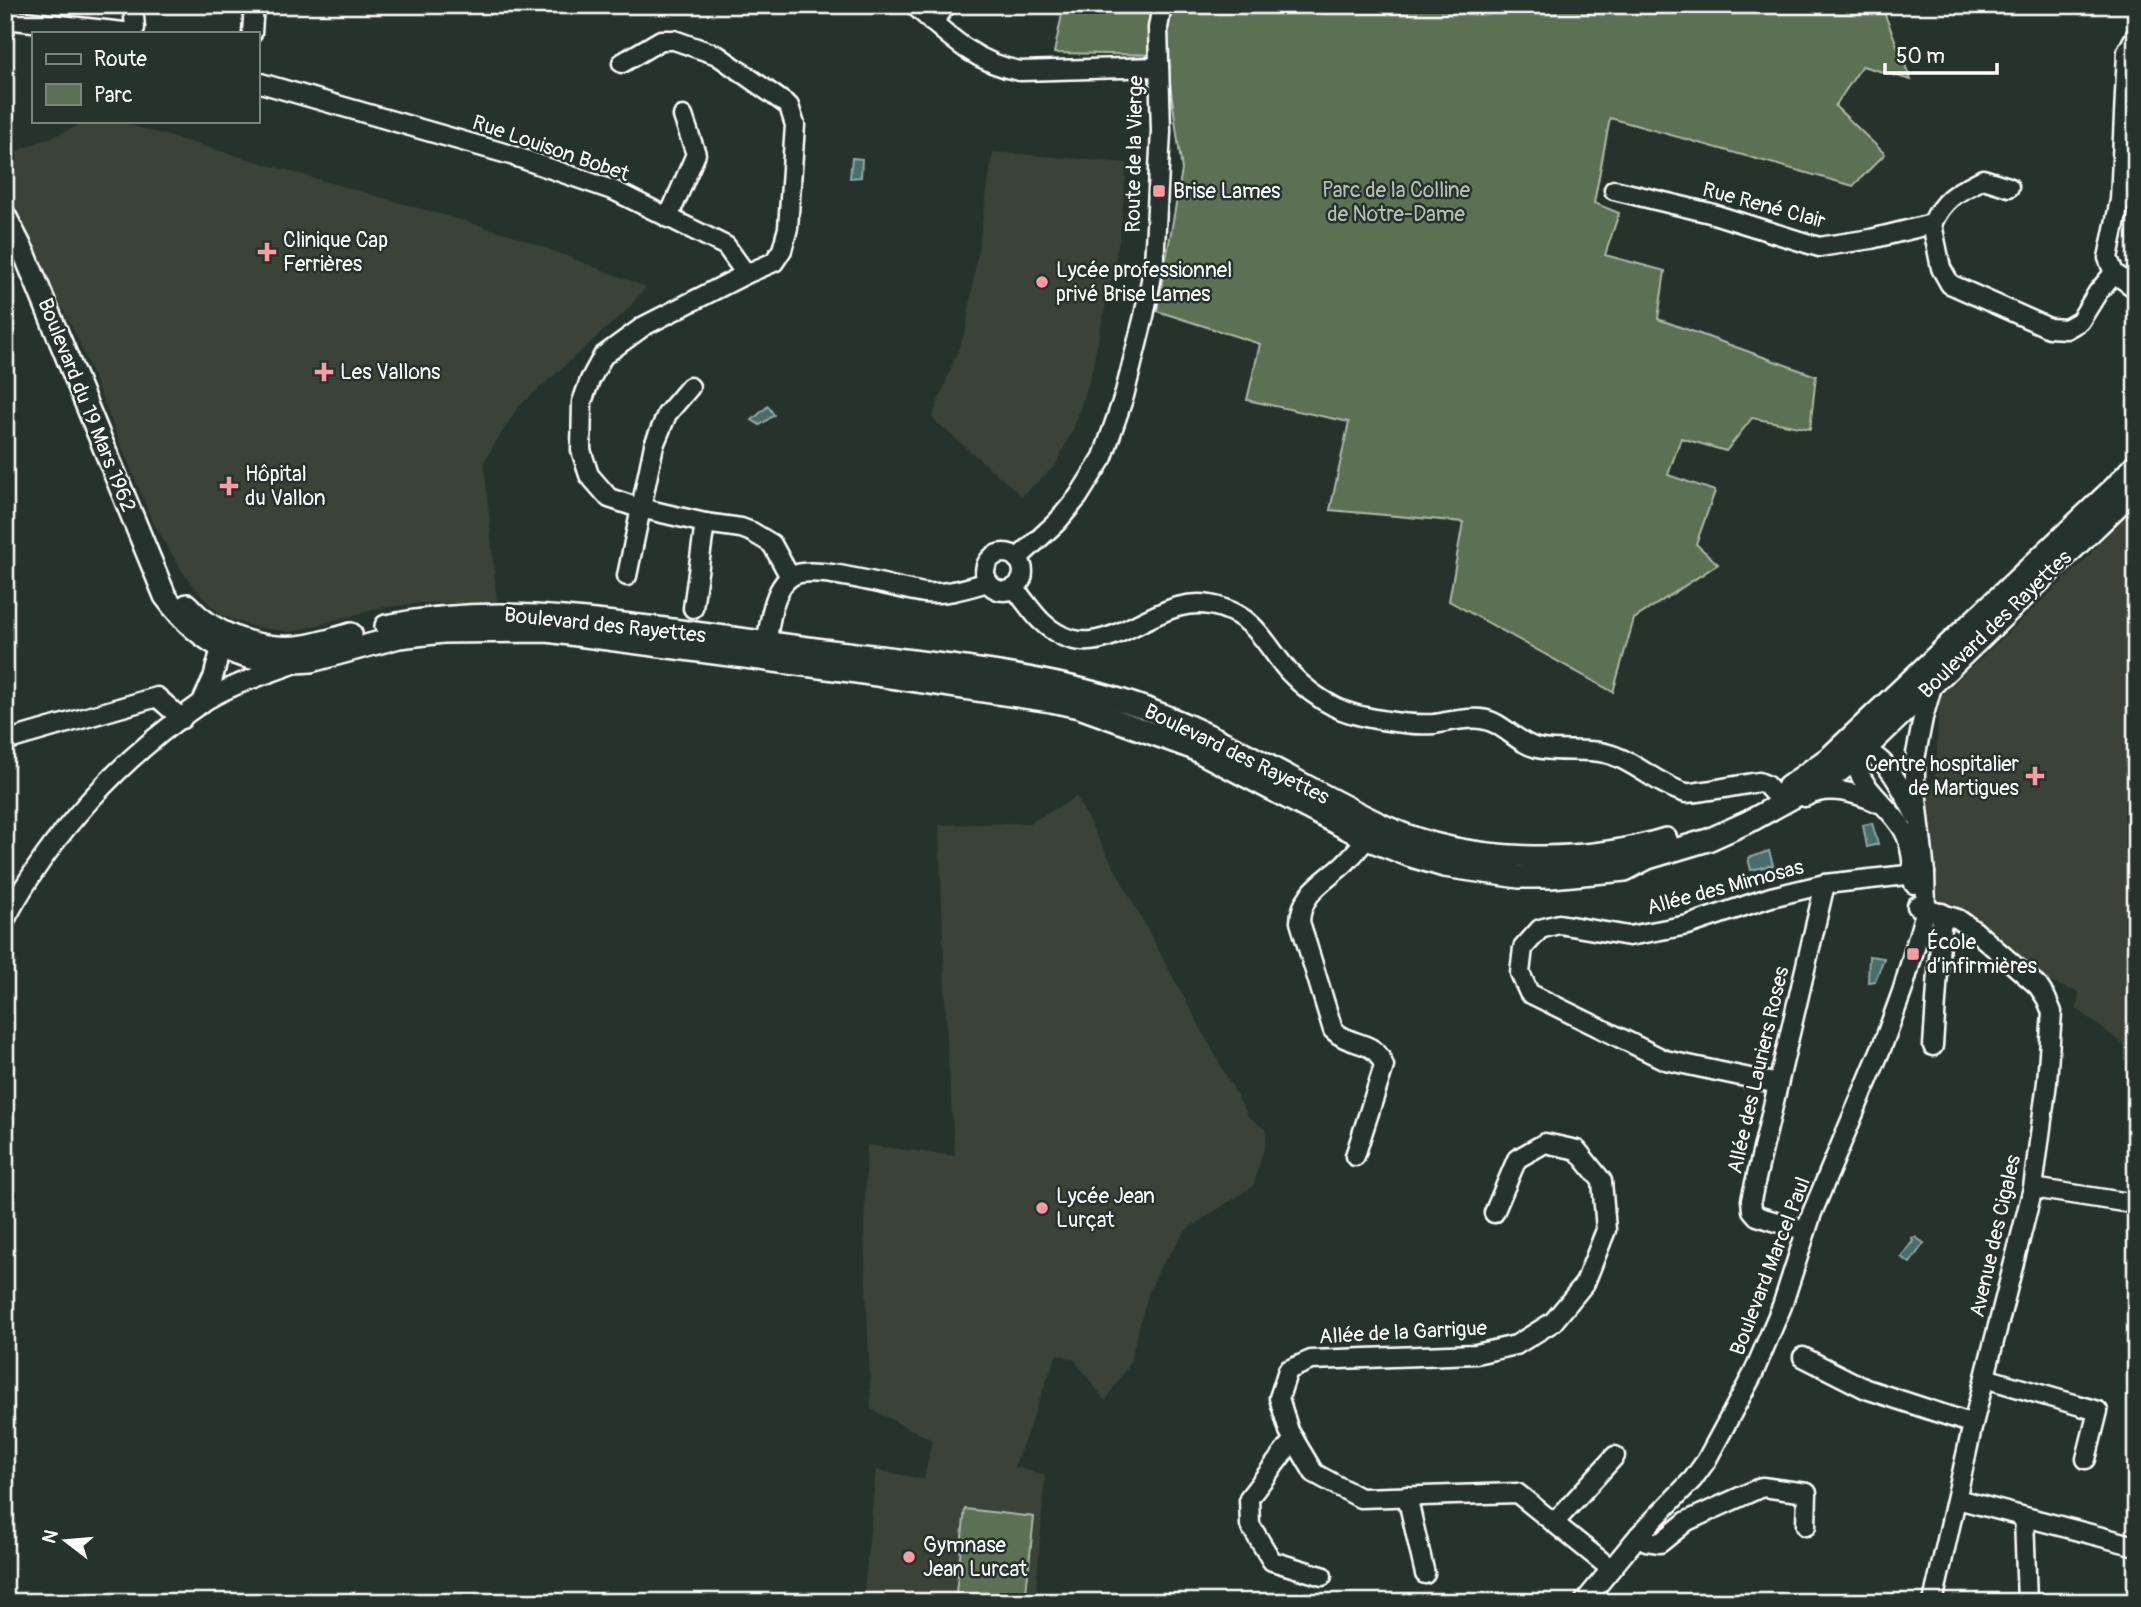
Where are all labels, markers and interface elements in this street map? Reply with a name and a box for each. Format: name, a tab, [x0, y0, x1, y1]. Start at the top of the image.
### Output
legend	[32, 32, 259, 122]
scale bar	[1885, 32, 1997, 76]
text: 50 m	[1896, 43, 1945, 70]
text: Route	[94, 46, 147, 73]
street label: Route de la Vierge	[1120, 75, 1149, 233]
text: Parc	[94, 82, 133, 109]
street label: Rue Louison Bobet	[469, 109, 633, 188]
street label: Rue René Clair	[1699, 176, 1829, 235]
park label: Parc de la Colline de Notre-Dame	[1322, 177, 1471, 228]
place label: Brise Lames	[1173, 178, 1281, 205]
marker: Brise Lames	[1151, 183, 1167, 199]
place label: Clinique Cap Ferrières	[283, 227, 388, 278]
marker: Clinique Cap Ferrières	[257, 242, 277, 262]
place label: Lycée professionnel privé Brise Lames	[1056, 257, 1232, 308]
marker: Lycée professionnel privé Brise Lames	[1034, 274, 1050, 290]
street label: Boulevard du 19 Mars 1962	[31, 294, 142, 516]
place label: Les Vallons	[340, 359, 441, 386]
marker: Les Vallons	[314, 362, 334, 382]
place label: Hôpital du Vallon	[245, 461, 326, 512]
marker: Hôpital du Vallon	[219, 476, 239, 496]
street label: Boulevard des Rayettes	[1913, 544, 2078, 704]
street label: Boulevard des Rayettes	[503, 601, 708, 650]
street label: Boulevard des Rayettes	[1140, 698, 1334, 811]
place label: Centre hospitalier de Martigues	[1865, 751, 2020, 802]
marker: Centre hospitalier de Martigues	[2025, 766, 2045, 786]
street label: Allée des Mimosas	[1644, 853, 1807, 921]
place label: École d’infirmières	[1927, 929, 2038, 980]
marker: École d’infirmières	[1905, 946, 1921, 962]
street label: Allée des Lauriers Roses	[1722, 963, 1796, 1176]
street label: Avenue des Cigales	[1964, 1152, 2027, 1320]
street label: Boulevard Marcel Paul	[1724, 1173, 1817, 1359]
place label: Lycée Jean Lurçat	[1056, 1183, 1155, 1234]
marker: Lycée Jean Lurçat	[1034, 1200, 1050, 1216]
street label: Allée de la Garrigue	[1318, 1315, 1488, 1350]
north arrow	[32, 1506, 102, 1576]
text: N	[37, 1527, 64, 1546]
place label: Gymnase Jean Lurcat	[923, 1532, 1028, 1583]
marker: Gymnase Jean Lurcat	[901, 1549, 917, 1565]

